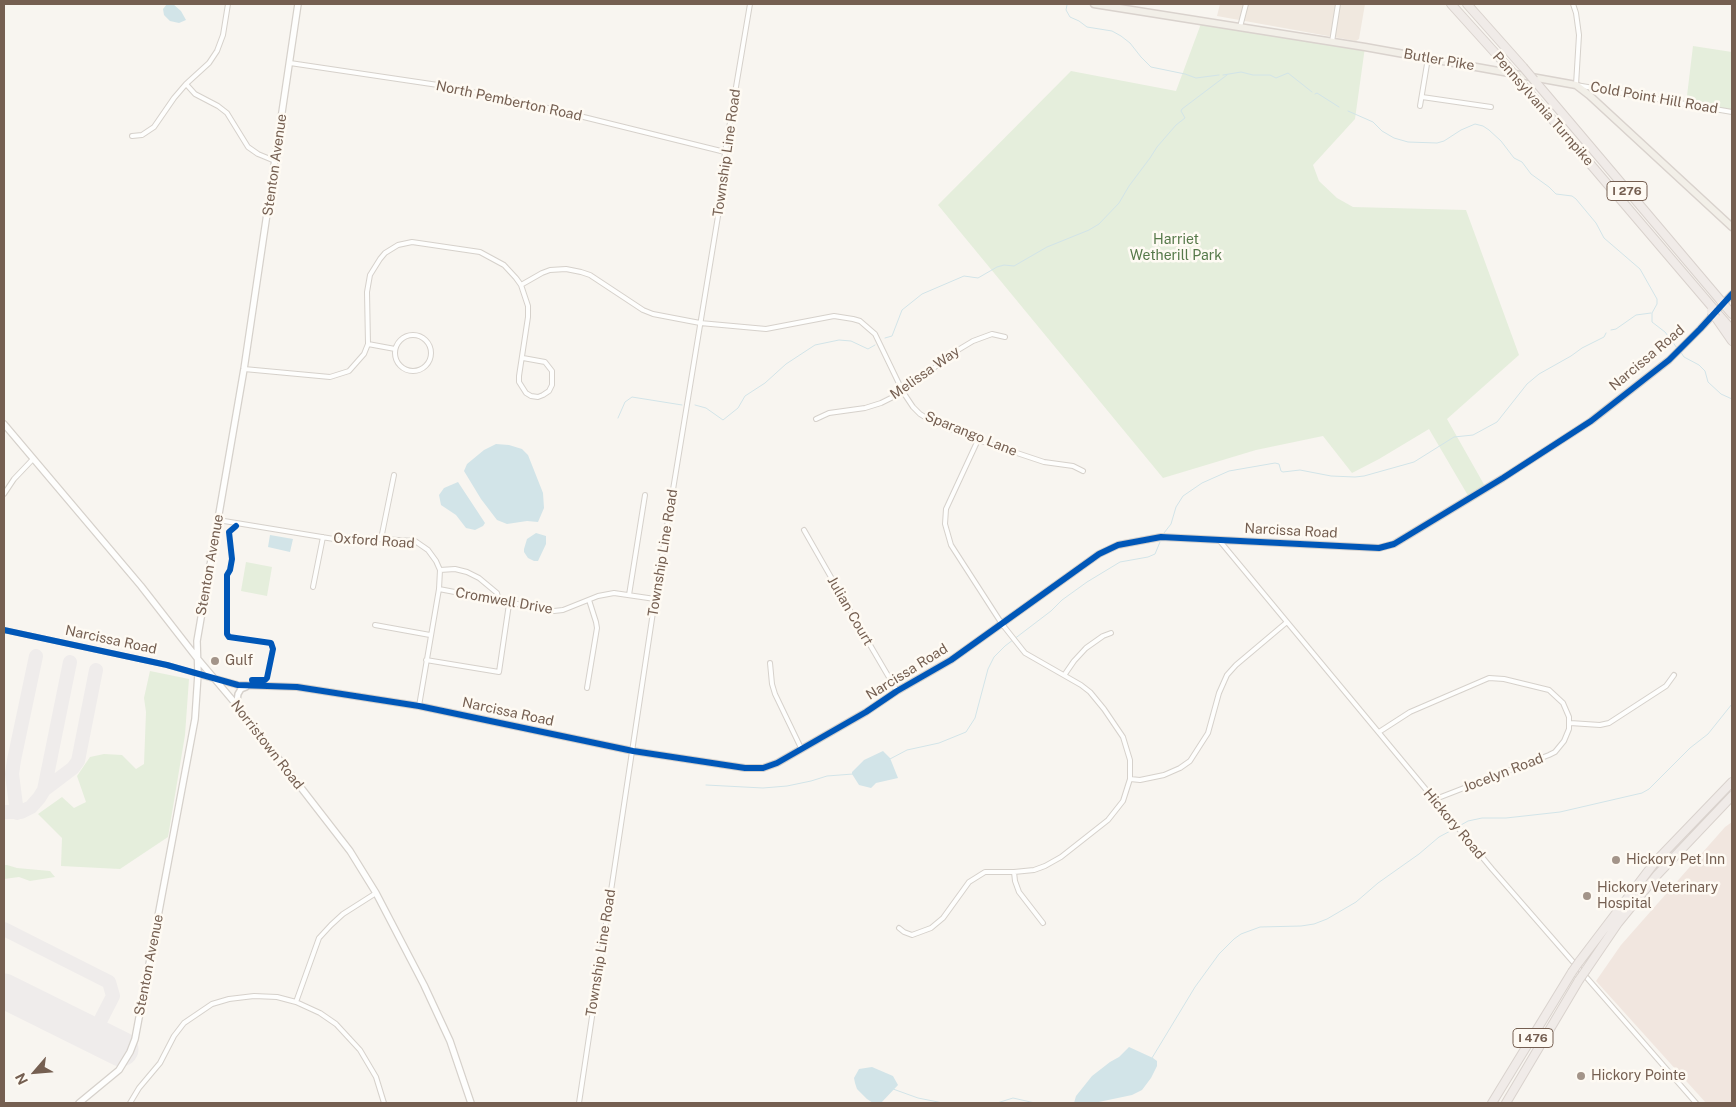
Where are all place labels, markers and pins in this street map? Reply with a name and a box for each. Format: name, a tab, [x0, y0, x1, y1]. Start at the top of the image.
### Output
place label: Gulf	[225, 653, 253, 669]
marker: Gulf	[209, 655, 221, 667]
place label: Hickory Pet Inn	[1626, 852, 1725, 868]
marker: Hickory Pet Inn	[1610, 854, 1622, 866]
place label: Hickory Veterinary Hospital	[1597, 880, 1718, 912]
marker: Hickory Veterinary Hospital	[1581, 890, 1593, 902]
place label: Hickory Pointe	[1591, 1068, 1686, 1084]
marker: Hickory Pointe	[1575, 1070, 1587, 1082]

